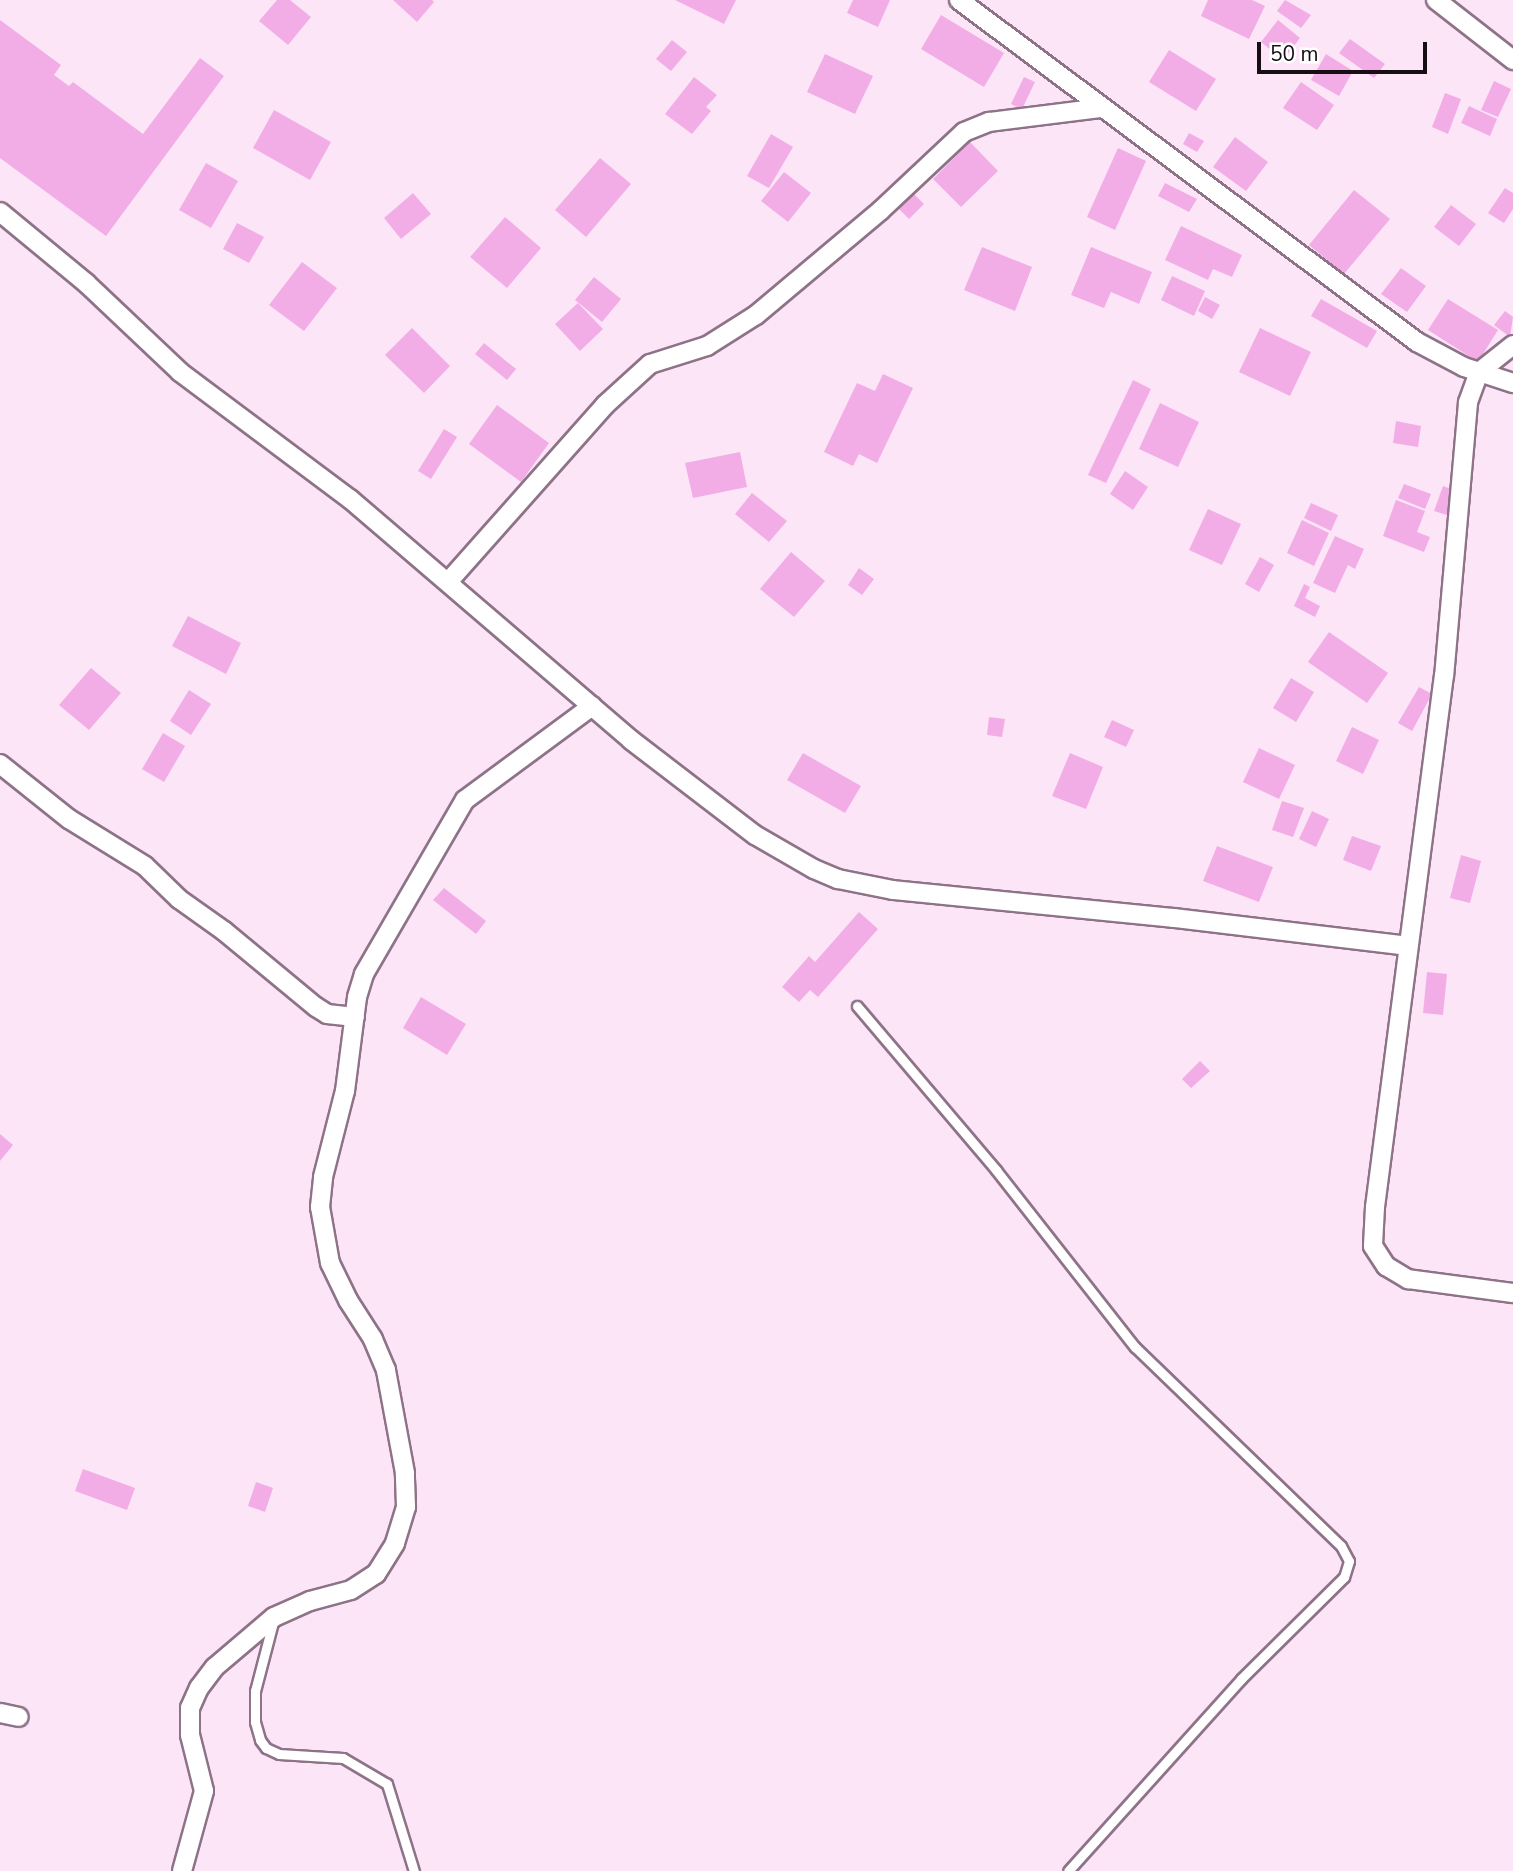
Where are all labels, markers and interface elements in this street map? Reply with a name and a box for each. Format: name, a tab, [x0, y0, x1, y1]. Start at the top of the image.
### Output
scale bar	[1261, 28, 1431, 72]
text: 50 m	[1270, 40, 1319, 68]

